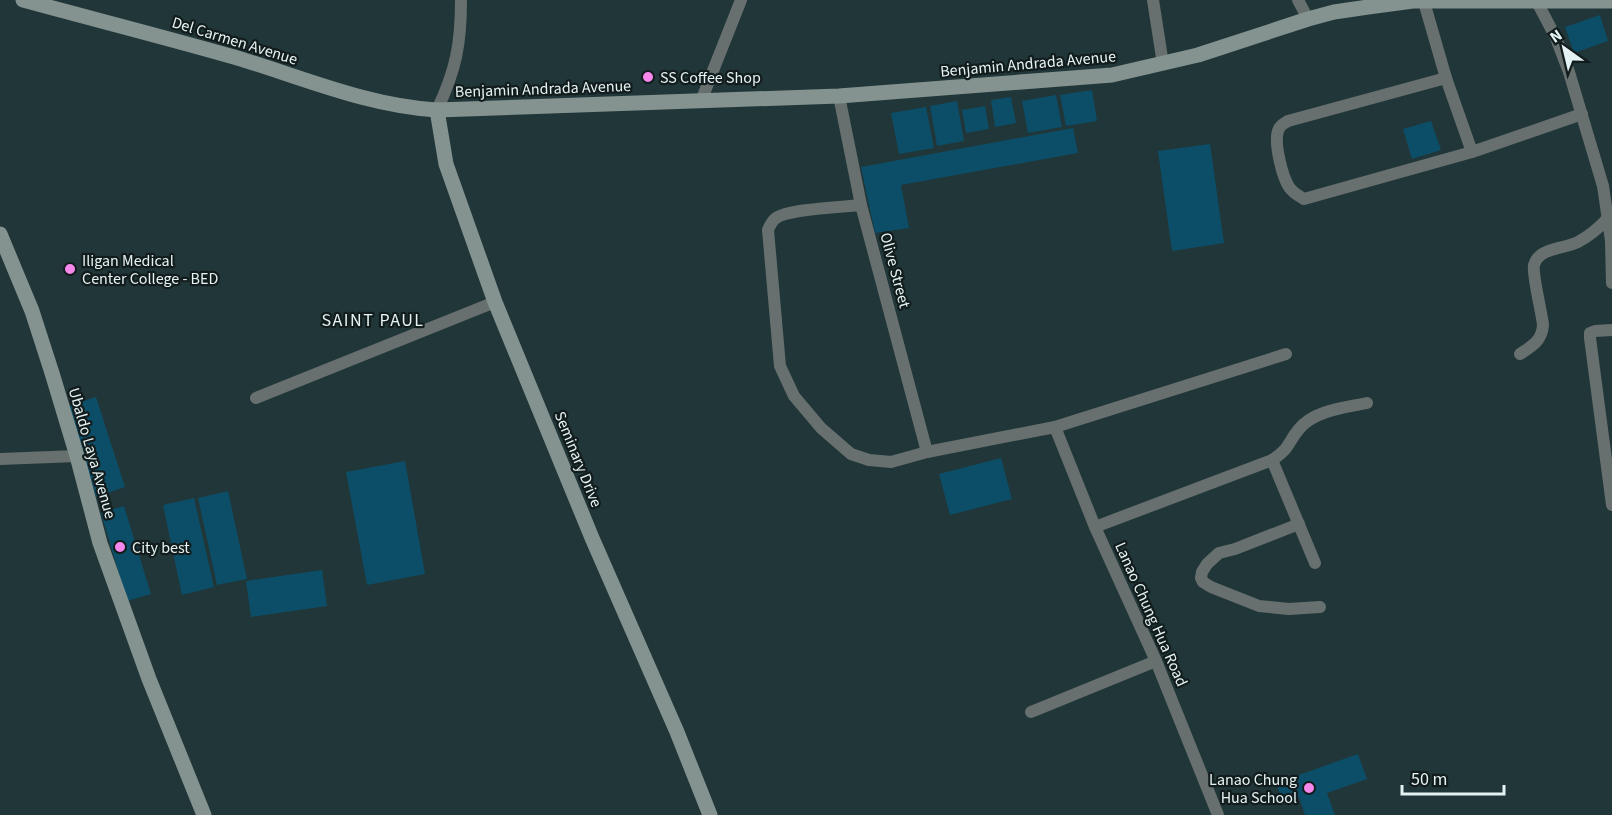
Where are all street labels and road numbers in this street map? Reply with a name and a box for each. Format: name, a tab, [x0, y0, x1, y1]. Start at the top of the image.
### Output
street label: Del Carmen Avenue	[169, 11, 300, 71]
street label: Benjamin Andrada Avenue	[939, 45, 1117, 83]
street label: Benjamin Andrada Avenue	[455, 75, 632, 103]
street label: Olive Street	[874, 230, 916, 311]
street label: Ubaldo Laya Avenue	[63, 385, 121, 521]
street label: Seminary Drive	[549, 408, 607, 511]
street label: Lanao Chung Hua Road	[1109, 539, 1193, 690]

